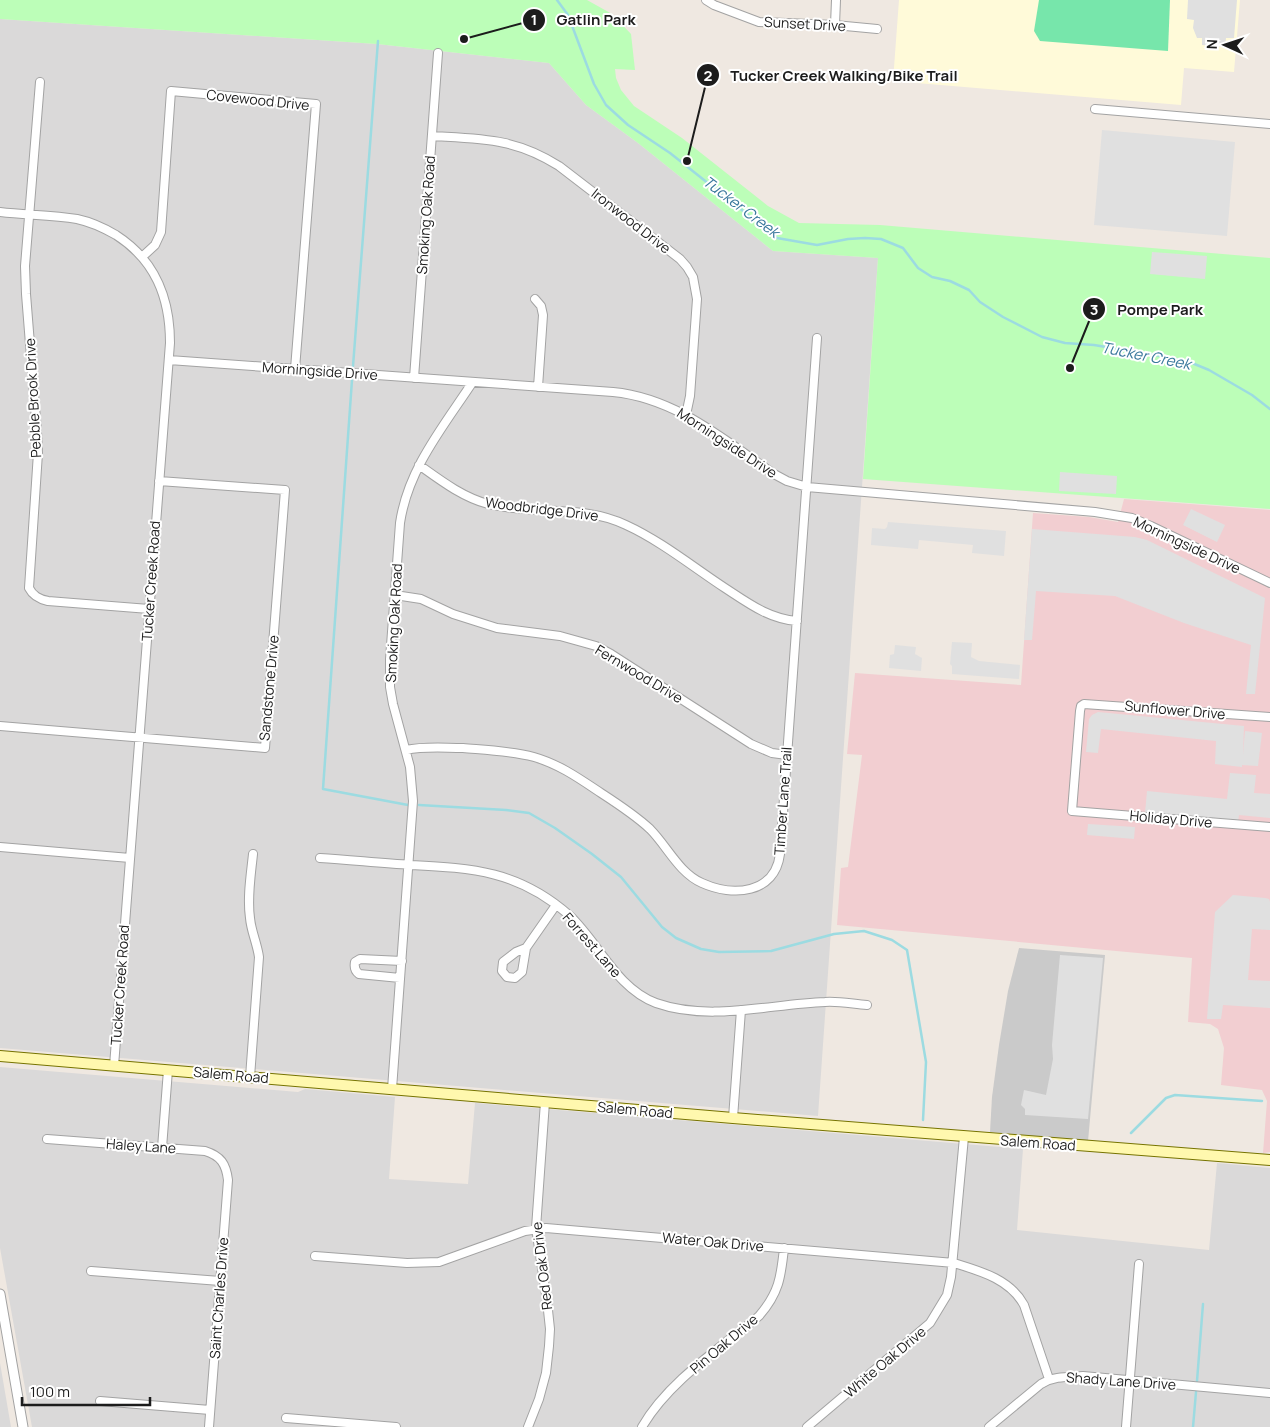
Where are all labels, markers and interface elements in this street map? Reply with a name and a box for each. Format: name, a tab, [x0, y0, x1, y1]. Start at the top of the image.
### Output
callout: Gatlin Park	[522, 5, 646, 35]
text: 1	[531, 9, 537, 30]
text: Gatlin Park	[557, 9, 636, 30]
street label: Sunset Drive	[764, 12, 846, 35]
north arrow	[1200, 20, 1250, 70]
text: N	[1202, 39, 1221, 50]
callout: Tucker Creek Walking/Bike Trail	[695, 60, 967, 90]
text: 2	[704, 65, 713, 86]
text: Tucker Creek Walking/Bike Trail	[730, 65, 958, 86]
street label: Covewood Drive	[206, 85, 311, 114]
street label: Smoking Oak Road	[412, 155, 439, 275]
water label: Tucker Creek	[699, 171, 786, 244]
street label: Ironwood Drive	[588, 184, 675, 258]
callout: Pompe Park	[1082, 294, 1212, 324]
text: 3	[1090, 299, 1098, 320]
text: Pompe Park	[1117, 299, 1204, 320]
water label: Tucker Creek	[1100, 337, 1195, 375]
street label: Pebble Brook Drive	[20, 338, 45, 458]
street label: Morningside Drive	[262, 357, 379, 384]
street label: Morningside Drive	[673, 403, 781, 482]
street label: Woodbridge Drive	[484, 492, 600, 525]
street label: Morningside Drive	[1131, 511, 1244, 578]
street label: Tucker Creek Road	[137, 520, 164, 642]
street label: Smoking Oak Road	[381, 563, 406, 683]
street label: Sandstone Drive	[254, 634, 283, 742]
street label: Fernwood Drive	[592, 640, 687, 707]
street label: Sunflower Drive	[1124, 696, 1226, 723]
street label: Timber Lane Trail	[769, 746, 796, 856]
street label: Holiday Drive	[1129, 805, 1213, 832]
street label: Forrest Lane	[559, 908, 626, 981]
street label: Tucker Creek Road	[106, 924, 133, 1046]
street label: Salem Road	[193, 1062, 269, 1087]
street label: Salem Road	[597, 1097, 673, 1122]
street label: Salem Road	[1000, 1130, 1076, 1155]
street label: Haley Lane	[105, 1134, 177, 1157]
street label: Red Oak Drive	[527, 1221, 556, 1311]
street label: Water Oak Drive	[661, 1228, 765, 1255]
street label: Saint Charles Drive	[205, 1237, 232, 1359]
street label: Pin Oak Drive	[686, 1310, 762, 1378]
street label: White Oak Drive	[840, 1322, 930, 1401]
street label: Shady Lane Drive	[1065, 1367, 1177, 1394]
scale bar	[22, 1374, 150, 1406]
text: 100 m	[30, 1381, 70, 1402]

